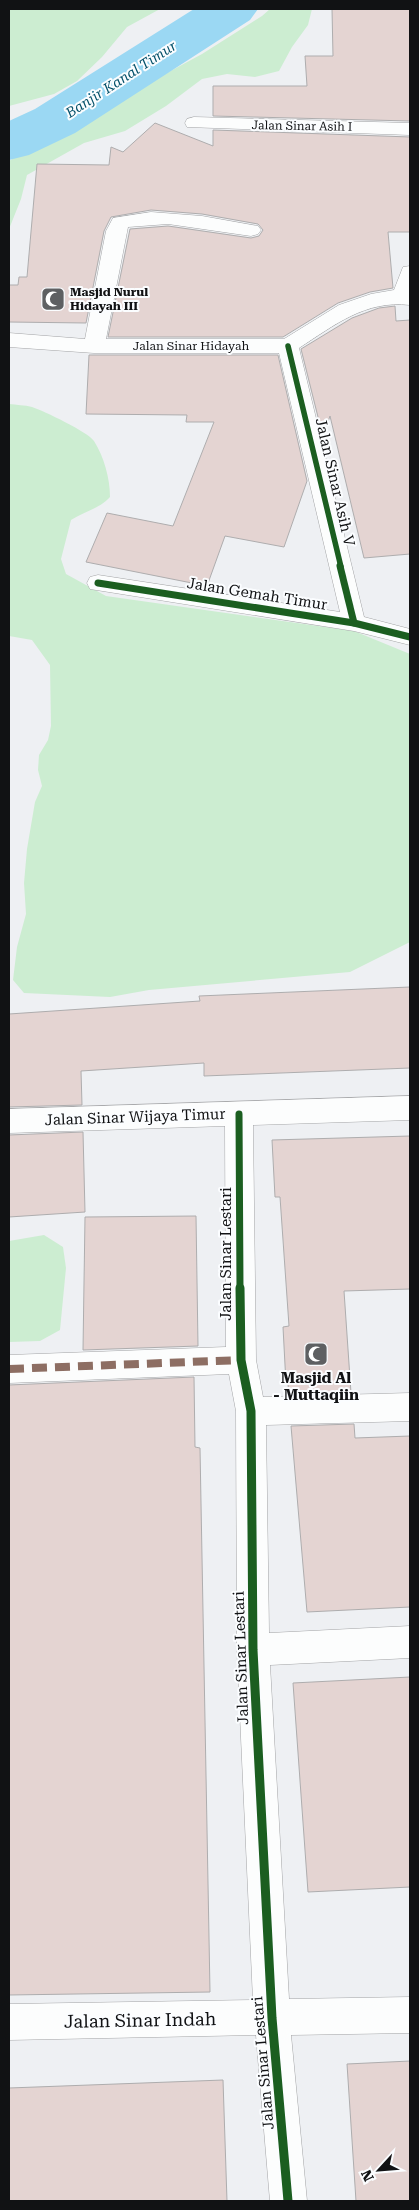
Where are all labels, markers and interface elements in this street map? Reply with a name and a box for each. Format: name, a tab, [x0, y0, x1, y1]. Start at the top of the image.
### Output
water label: Banjir Kanal Timur	[62, 37, 179, 121]
street label: Jalan Sinar Asih I	[251, 118, 353, 134]
place label: Masjid Nurul Hidayah III	[70, 285, 148, 313]
mosque icon: Masjid Nurul Hidayah III	[40, 286, 66, 312]
street label: Jalan Sinar Hidayah	[133, 339, 249, 353]
street label: Jalan Sinar Asih V	[312, 416, 359, 548]
street label: Jalan Gemah Timur	[186, 574, 328, 614]
street label: Jalan Sinar Wijaya Timur	[44, 1105, 226, 1129]
street label: Jalan Sinar Lestari	[217, 1187, 235, 1321]
mosque icon: Masjid Al - Muttaqiin	[303, 1341, 329, 1367]
place label: Masjid Al - Muttaqiin	[273, 1369, 359, 1404]
street label: Jalan Sinar Lestari	[230, 1591, 252, 1725]
street label: Jalan Sinar Lestari	[248, 1995, 278, 2130]
street label: Jalan Sinar Indah	[64, 2008, 217, 2032]
north arrow	[354, 2145, 404, 2195]
text: N	[358, 2167, 377, 2184]

